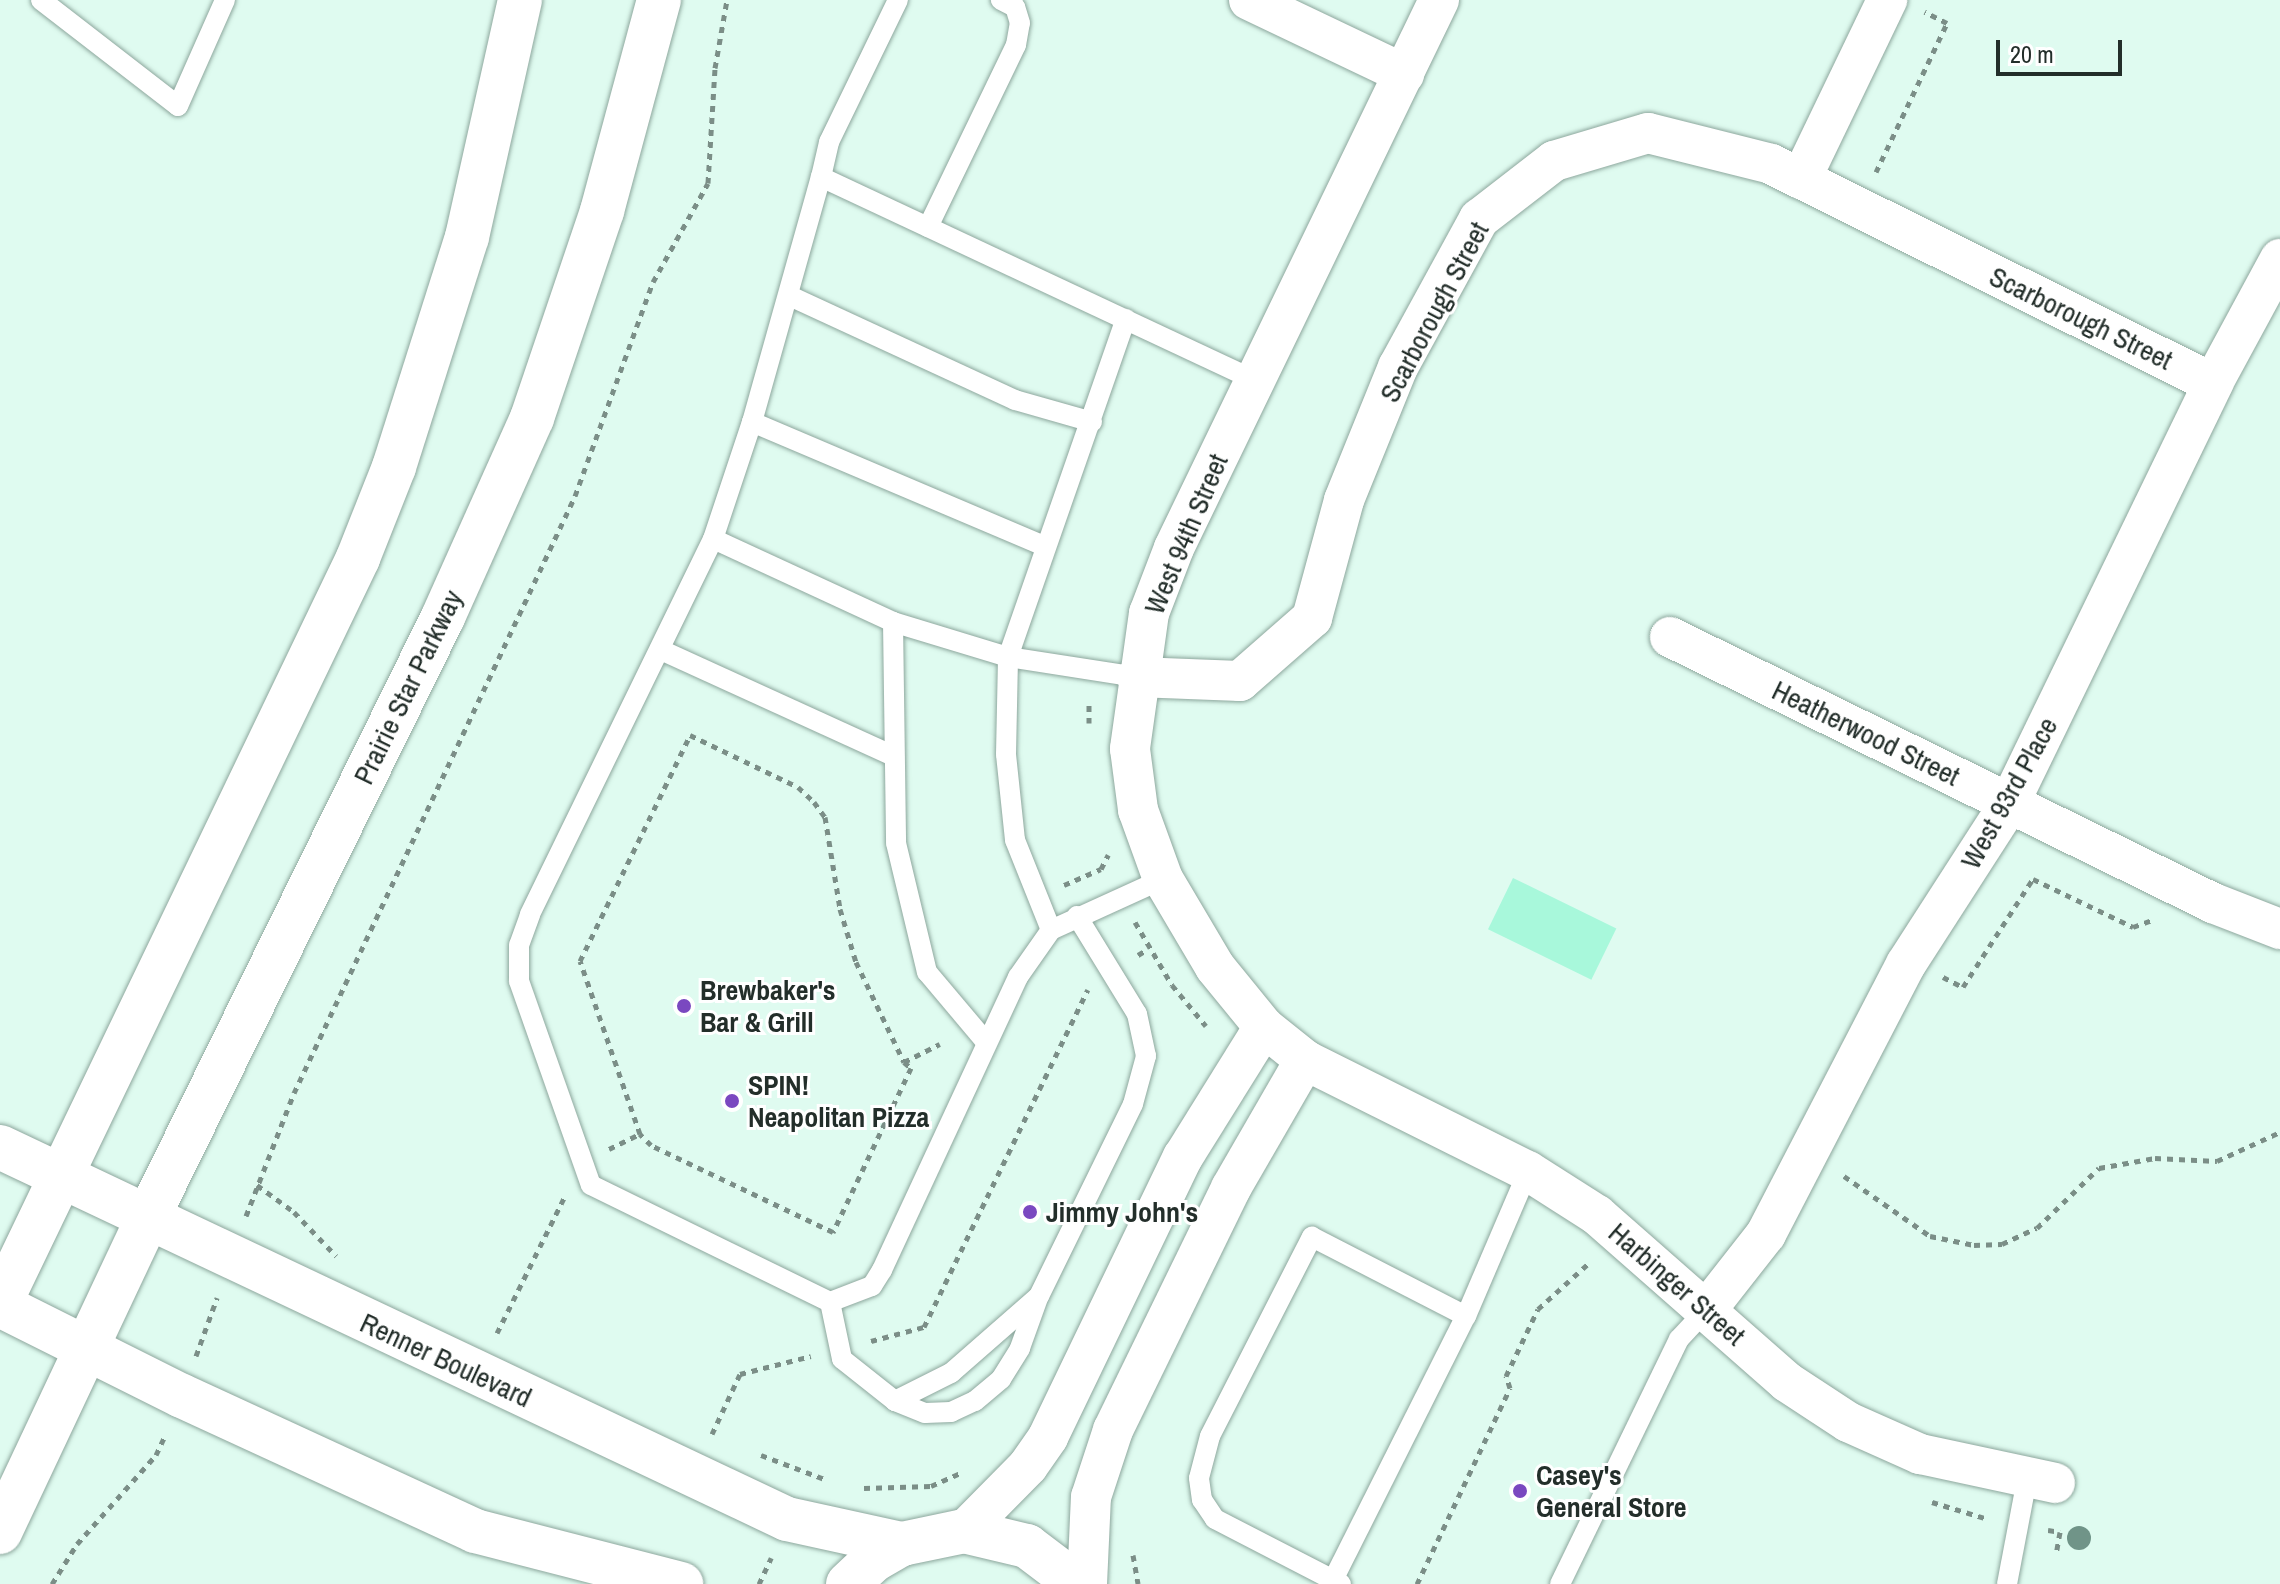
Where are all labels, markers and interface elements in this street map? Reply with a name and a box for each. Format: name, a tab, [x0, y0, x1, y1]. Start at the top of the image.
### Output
scale bar	[2000, 24, 2126, 74]
text: 20 m	[2010, 38, 2054, 70]
street label: Scarborough Street	[1372, 216, 1496, 408]
street label: Scarborough Street	[1984, 259, 2178, 377]
street label: West 94th Street	[1137, 449, 1235, 619]
street label: Prairie Star Parkway	[346, 584, 470, 790]
street label: Heatherwood Street	[1767, 673, 1965, 793]
street label: West 93rd Place	[1954, 711, 2064, 875]
place label: Brewbaker's Bar & Grill	[700, 973, 836, 1039]
marker: Brewbaker's Bar & Grill	[675, 997, 693, 1015]
place label: SPIN! Neapolitan Pizza	[748, 1068, 929, 1134]
marker: SPIN! Neapolitan Pizza	[723, 1092, 741, 1110]
place label: Jimmy John's	[1046, 1195, 1198, 1229]
marker: Jimmy John's	[1021, 1203, 1039, 1221]
street label: Harbinger Street	[1602, 1216, 1752, 1352]
street label: Renner Boulevard	[355, 1306, 537, 1414]
place label: Casey's General Store	[1536, 1458, 1687, 1524]
marker: Casey's General Store	[1511, 1482, 1529, 1500]

